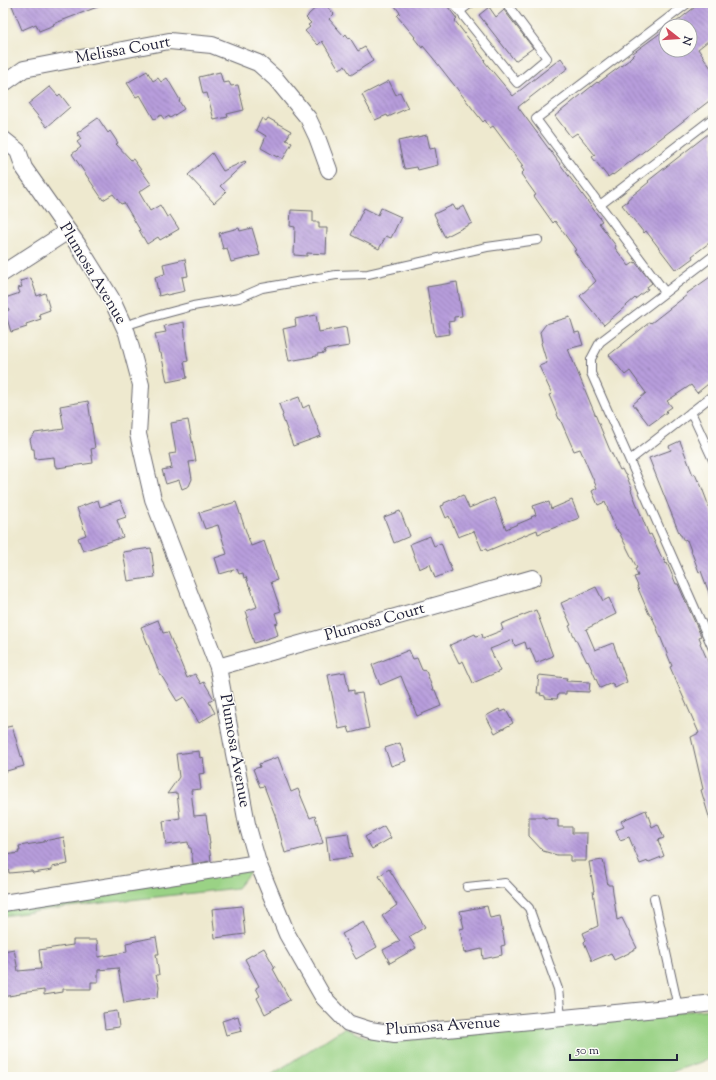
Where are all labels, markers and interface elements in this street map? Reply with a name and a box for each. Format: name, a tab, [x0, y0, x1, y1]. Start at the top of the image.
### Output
north arrow	[658, 18, 698, 58]
street label: Melissa Court	[74, 31, 173, 71]
text: N	[678, 33, 696, 47]
street label: Plumosa Avenue	[53, 219, 131, 329]
street label: Plumosa Court	[322, 598, 428, 648]
street label: Plumosa Avenue	[213, 692, 255, 810]
street label: Plumosa Avenue	[385, 1012, 501, 1042]
scale bar	[570, 1036, 677, 1062]
text: 50 m	[575, 1042, 599, 1060]

